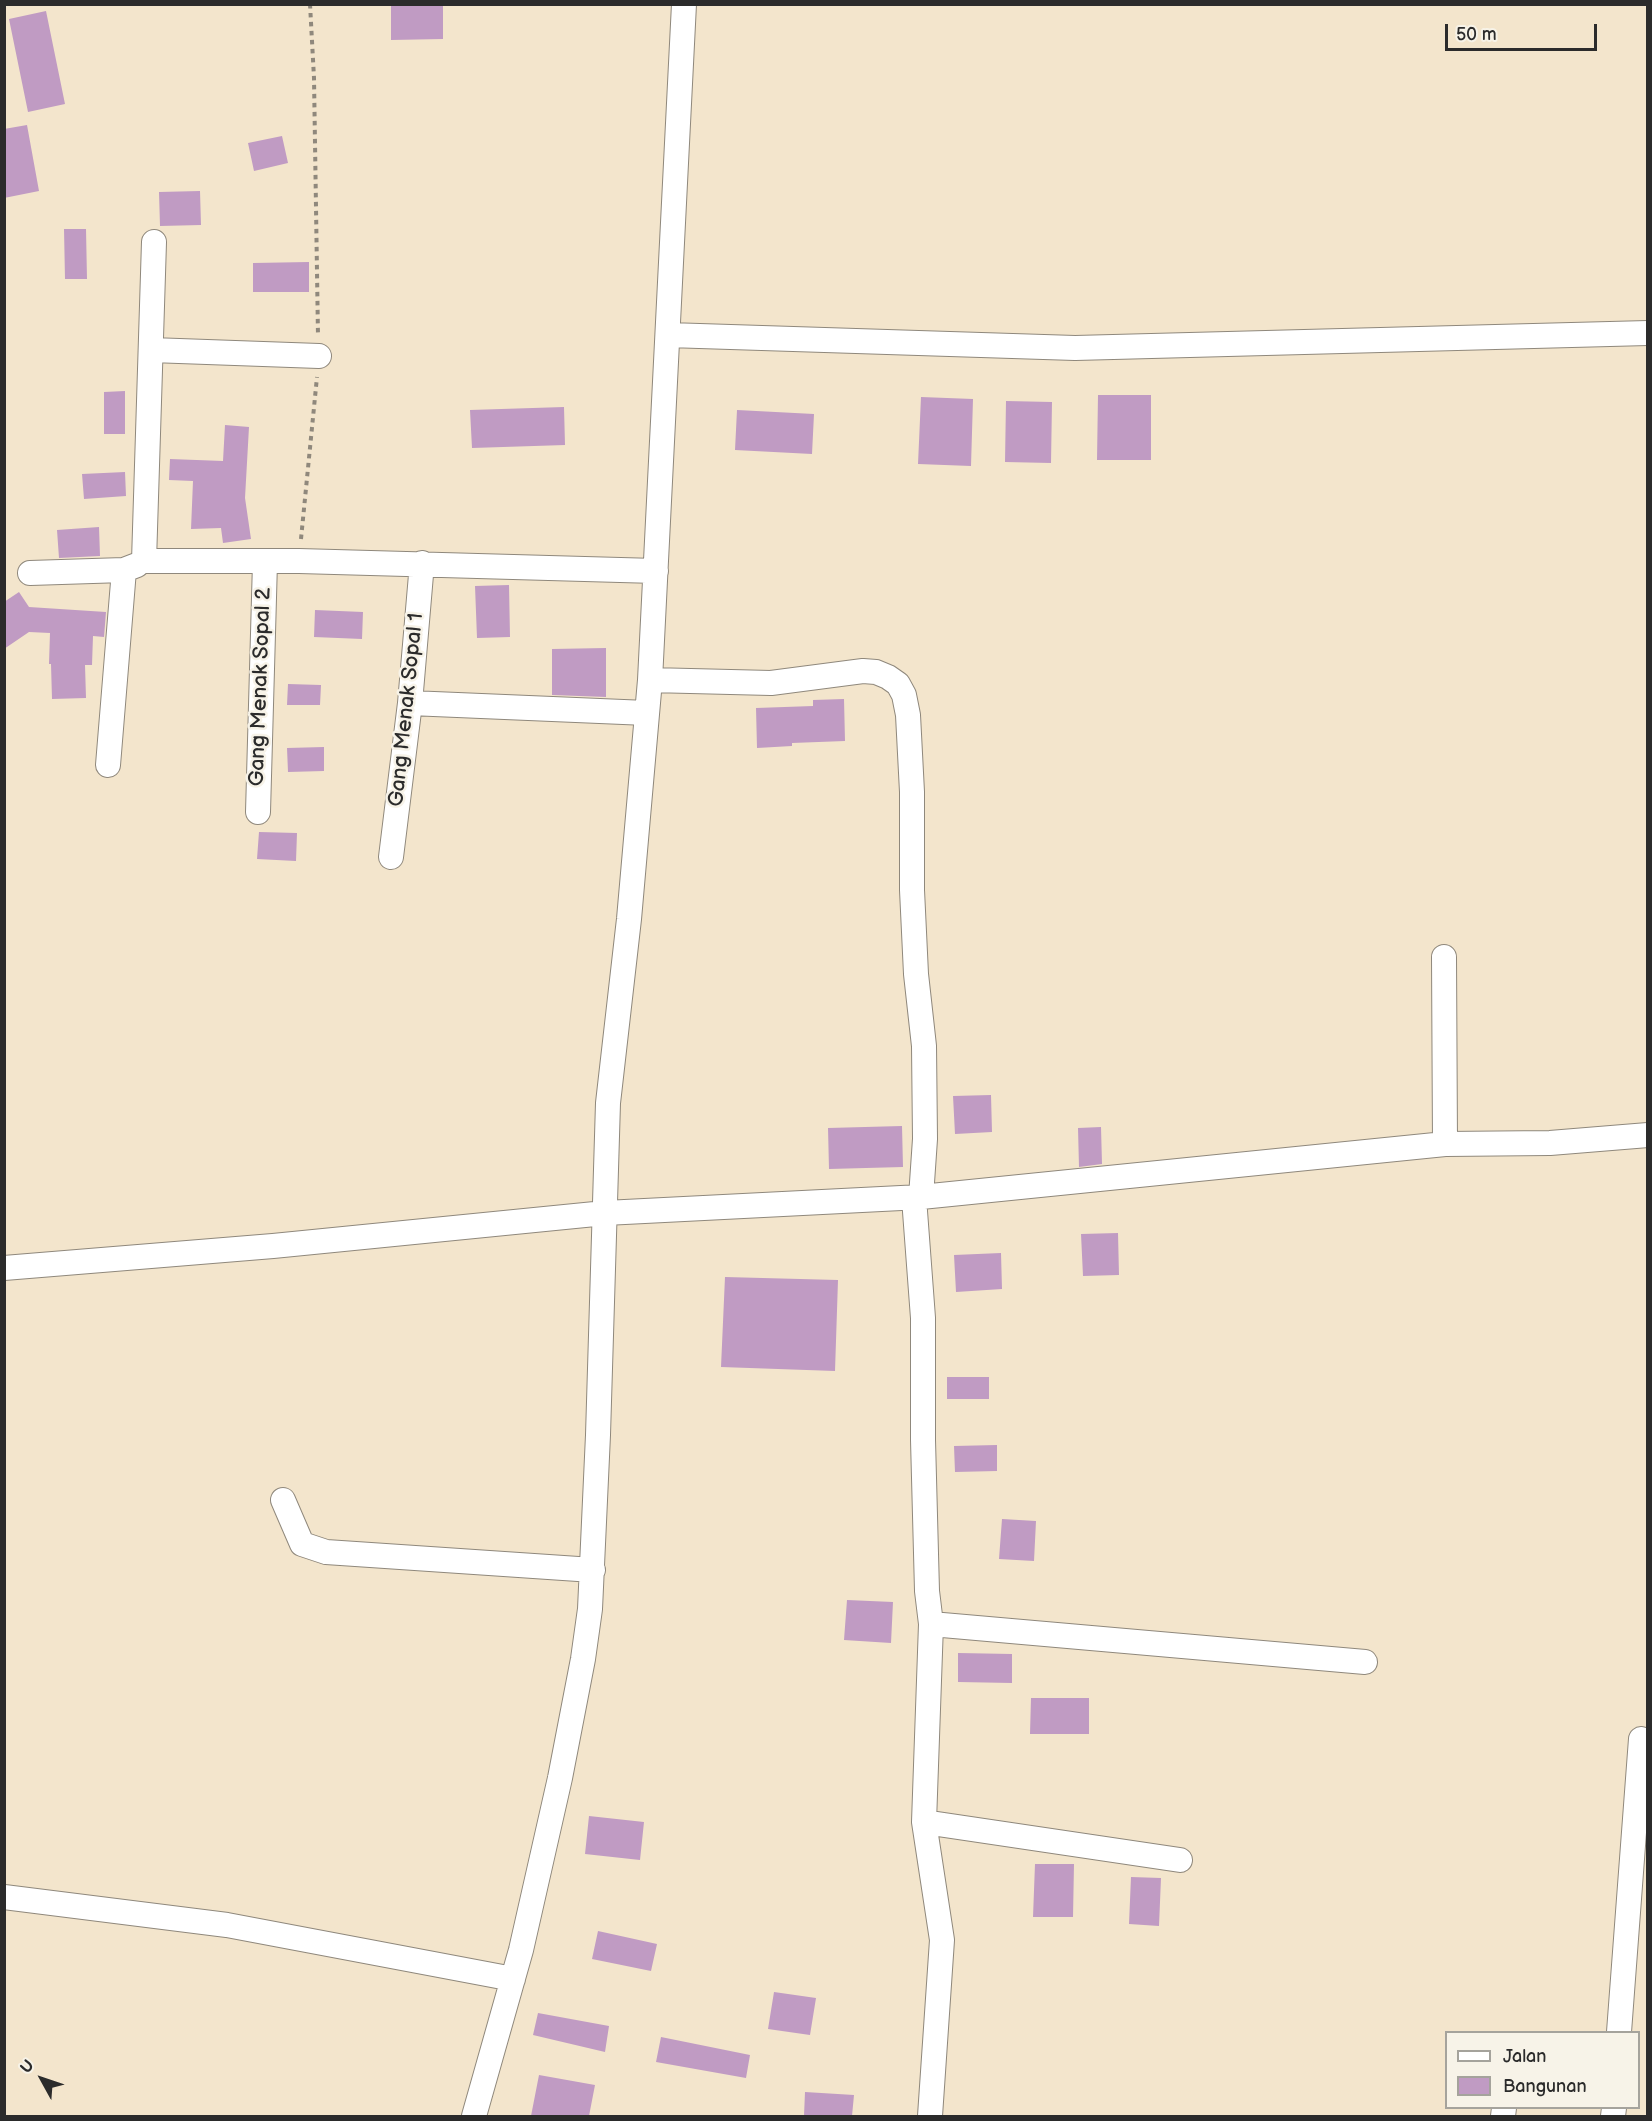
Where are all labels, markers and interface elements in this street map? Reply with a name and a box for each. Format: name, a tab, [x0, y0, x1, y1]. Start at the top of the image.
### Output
scale bar	[1448, 12, 1600, 50]
text: 50 m	[1456, 24, 1497, 45]
street label: Gang Menak Sopal 2	[245, 587, 277, 787]
street label: Gang Menak Sopal 1	[384, 612, 430, 808]
legend	[1445, 2031, 1640, 2109]
text: Jalan	[1503, 2046, 1546, 2067]
north arrow	[12, 2049, 72, 2109]
text: U	[17, 2057, 39, 2078]
text: Bangunan	[1503, 2076, 1587, 2097]

